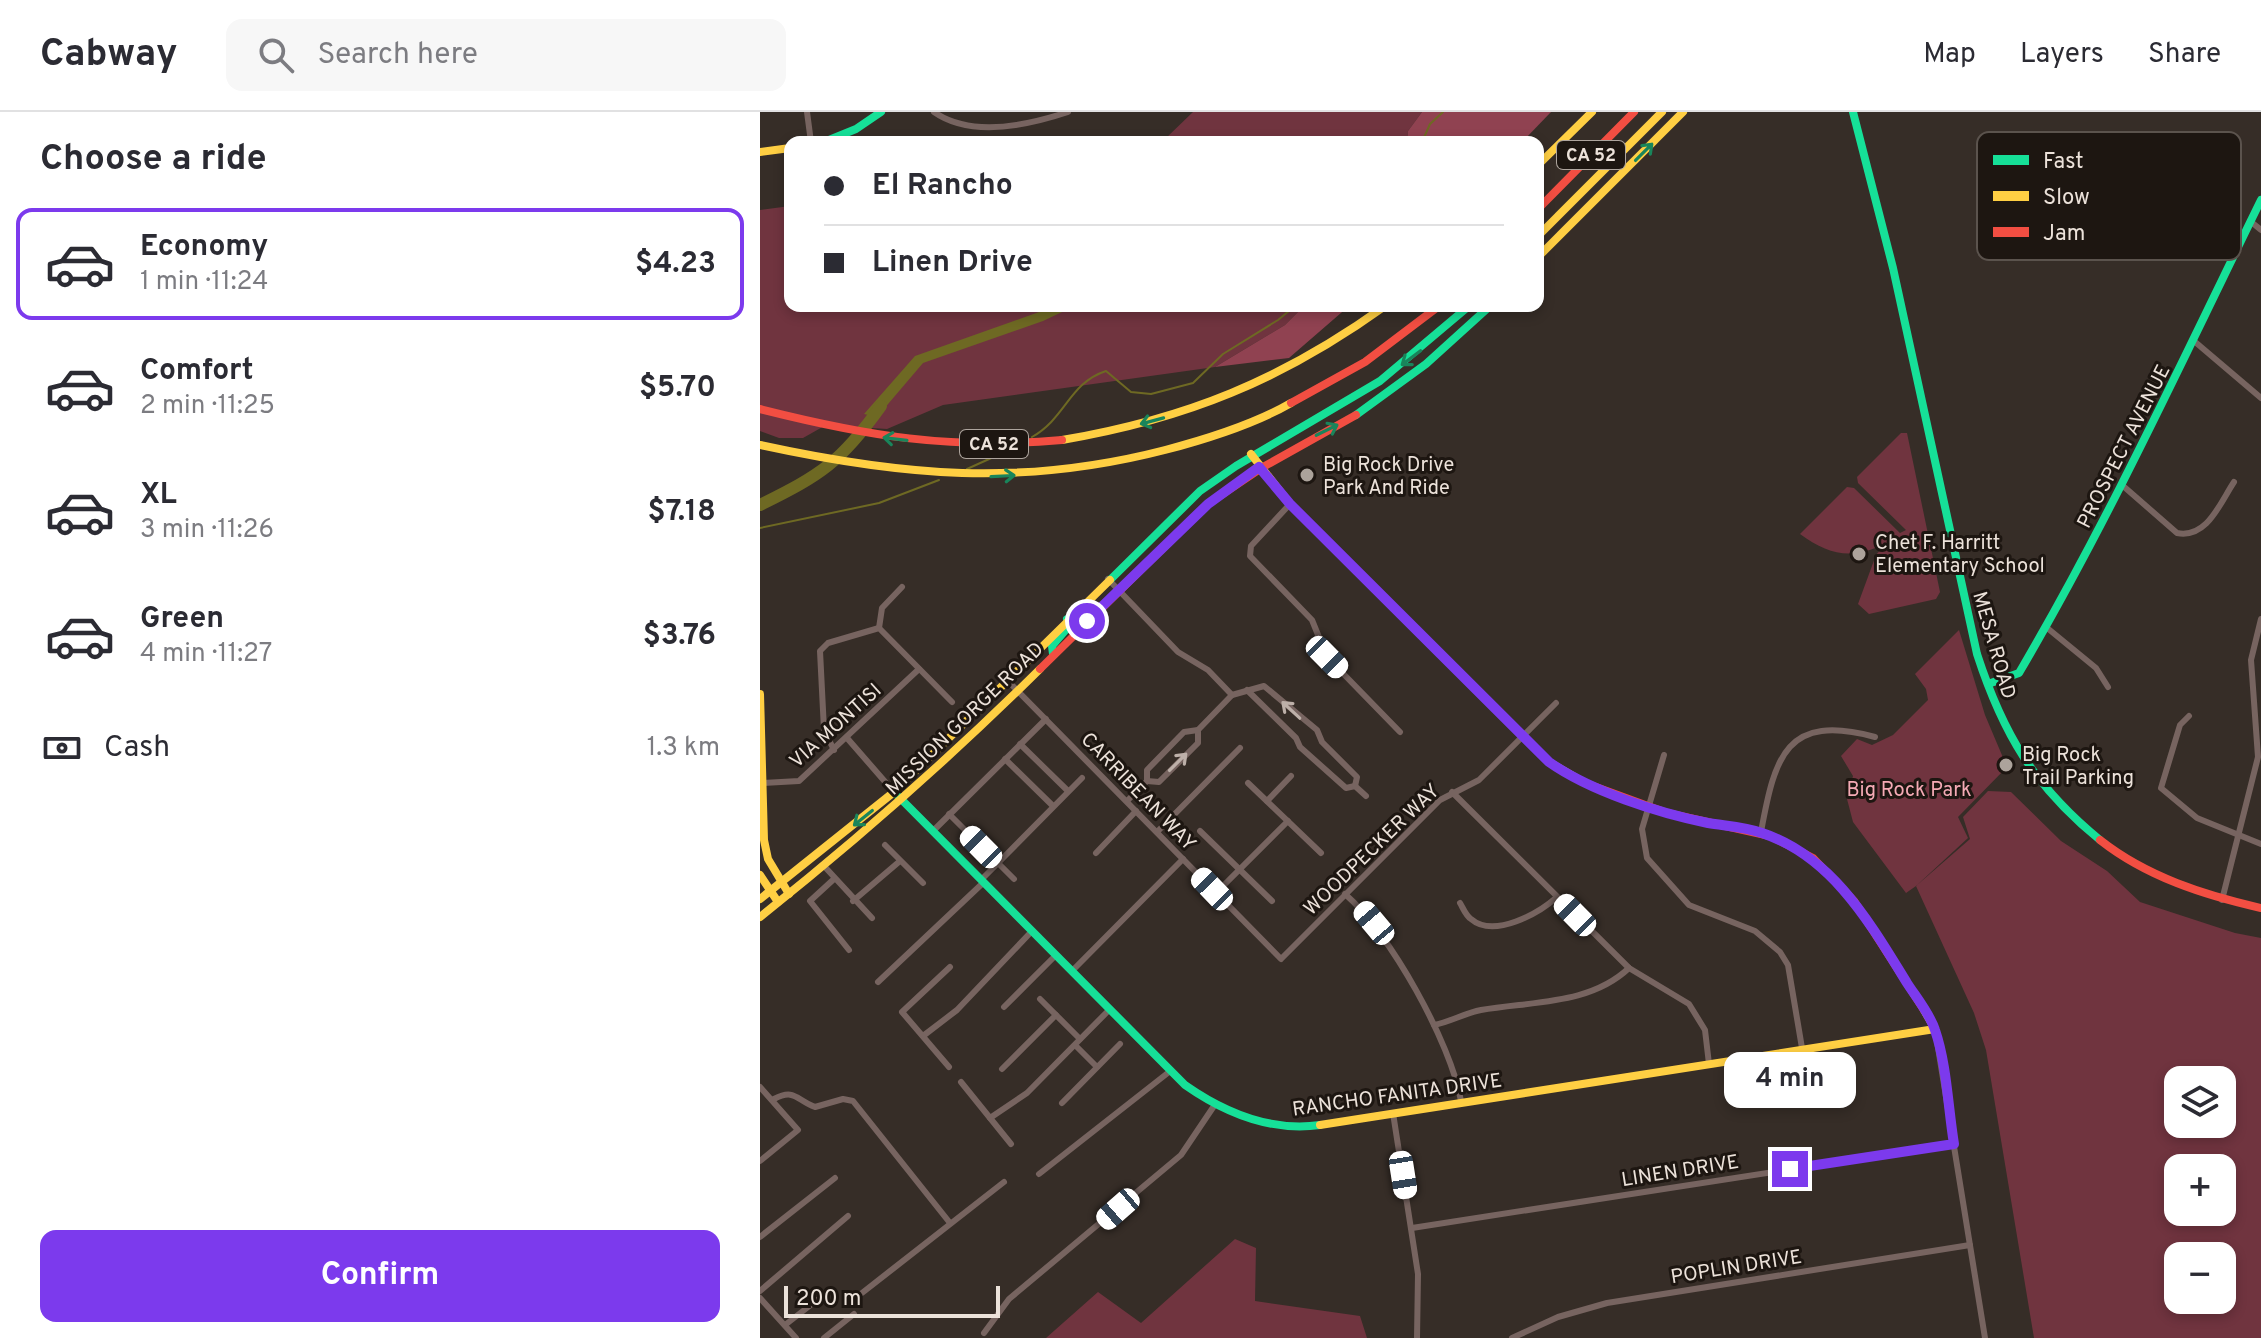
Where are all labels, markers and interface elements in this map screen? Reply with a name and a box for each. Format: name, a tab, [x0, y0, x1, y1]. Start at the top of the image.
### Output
search box	[226, 19, 786, 91]
text: Cabway	[40, 31, 178, 80]
icon: search	[254, 33, 298, 77]
text: Search here	[318, 37, 478, 74]
text: Map	[1923, 37, 1976, 73]
text: Layers	[2020, 37, 2104, 73]
text: Share	[2148, 37, 2221, 73]
legend	[1977, 132, 2241, 260]
text: Choose a ride	[40, 137, 266, 183]
road number: CA 52	[1557, 141, 1625, 169]
one-way arrow	[1634, 142, 1654, 161]
text: Fast	[2043, 149, 2084, 176]
text: El Rancho	[872, 168, 1013, 205]
text: Slow	[2043, 185, 2090, 212]
text: Jam	[2043, 221, 2086, 248]
icon: car	[44, 228, 116, 300]
text: Economy	[140, 229, 268, 266]
text: Linen Drive	[872, 245, 1033, 282]
text: $4.23	[635, 246, 716, 283]
text: 1 min · 11:24	[140, 266, 268, 299]
one-way arrow	[1401, 350, 1422, 367]
icon: car	[44, 352, 116, 424]
text: Comfort	[140, 353, 253, 390]
street label: PROSPECT AVENUE	[2072, 361, 2177, 533]
text: $5.70	[639, 370, 716, 407]
text: 2 min · 11:25	[140, 390, 275, 423]
one-way arrow	[1140, 415, 1166, 430]
one-way arrow	[1315, 421, 1338, 436]
road number: CA 52	[960, 430, 1028, 458]
one-way arrow	[882, 431, 909, 446]
place label: Big Rock Drive Park And Ride	[1323, 453, 1454, 502]
marker: Big Rock Drive Park And Ride	[1298, 466, 1316, 484]
one-way arrow	[989, 468, 1016, 483]
icon: car	[44, 476, 116, 548]
text: XL	[140, 477, 177, 514]
text: $7.18	[647, 494, 716, 531]
text: 3 min · 11:26	[140, 514, 274, 547]
place label: Chet F. Harritt Elementary School	[1875, 531, 2045, 580]
marker: Chet F. Harritt Elementary School	[1850, 545, 1868, 563]
street label: MESA ROAD	[1965, 589, 2021, 702]
icon: car	[44, 600, 116, 672]
text: Green	[140, 601, 224, 638]
route start	[1069, 603, 1105, 639]
text: $3.76	[643, 618, 716, 655]
car	[1302, 632, 1352, 682]
street label: MISSION GORGE ROAD	[881, 637, 1050, 802]
text: 4 min · 11:27	[140, 638, 272, 671]
street label: VIA MONTISI	[785, 678, 888, 775]
one-way arrow	[1281, 701, 1301, 719]
icon: cash	[40, 726, 84, 770]
street label: CARRIBEAN WAY	[1074, 728, 1201, 857]
text: Cash	[104, 730, 170, 767]
text: 1.3 km	[647, 732, 720, 765]
place label: Big Rock Trail Parking	[2022, 743, 2134, 792]
one-way arrow	[1168, 753, 1187, 772]
marker: Big Rock Trail Parking	[1997, 756, 2015, 774]
park label: Big Rock Park	[1846, 778, 1972, 804]
street label: WOODPECKER WAY	[1299, 779, 1446, 922]
one-way arrow	[853, 810, 874, 827]
car	[956, 822, 1006, 872]
car	[1187, 863, 1237, 915]
car	[1550, 890, 1600, 940]
car	[1349, 897, 1399, 949]
callout: 4 min	[1724, 1053, 1856, 1109]
text: 4 min	[1756, 1063, 1824, 1096]
map controls	[2164, 1066, 2236, 1314]
button: layers	[2164, 1066, 2236, 1138]
street label: RANCHO FANITA DRIVE	[1291, 1068, 1504, 1124]
car	[1387, 1149, 1419, 1201]
street label: LINEN DRIVE	[1620, 1150, 1741, 1194]
route end	[1772, 1151, 1808, 1187]
button: +	[2164, 1154, 2236, 1226]
car	[1092, 1184, 1144, 1234]
button: Confirm	[40, 1230, 720, 1322]
button: −	[2164, 1242, 2236, 1314]
street label: POPLIN DRIVE	[1669, 1245, 1804, 1291]
scale bar	[784, 1282, 1000, 1318]
text: 200 m	[796, 1286, 861, 1313]

